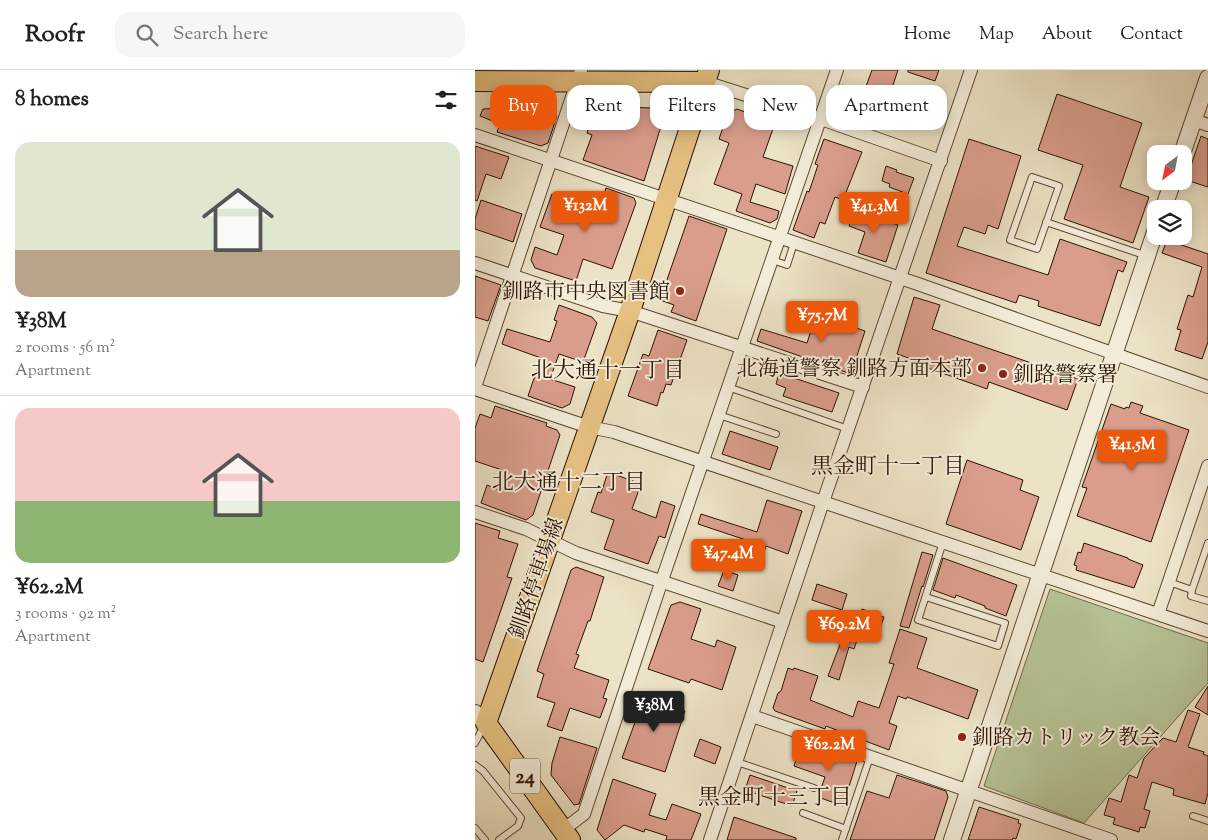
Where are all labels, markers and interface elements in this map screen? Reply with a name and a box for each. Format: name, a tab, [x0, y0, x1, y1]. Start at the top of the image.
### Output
search box	[115, 12, 465, 57]
text: Roofr	[25, 18, 85, 52]
icon: search	[133, 21, 161, 49]
text: Search here	[173, 21, 268, 48]
text: Home	[904, 22, 951, 48]
text: Map	[979, 22, 1014, 48]
text: About	[1042, 22, 1092, 48]
text: Contact	[1120, 22, 1183, 48]
text: 8 homes	[15, 85, 89, 115]
chip: Buy	[490, 85, 557, 130]
chip: Rent	[567, 85, 640, 130]
chip: Filters	[650, 85, 734, 130]
chip: New	[744, 85, 816, 130]
chip: Apartment	[826, 85, 947, 130]
icon: filters	[432, 86, 460, 114]
north arrow	[1147, 145, 1193, 190]
map controls	[1147, 145, 1192, 245]
icon: home	[193, 175, 283, 265]
pin: ¥132M	[550, 190, 620, 233]
pin: ¥41.3M	[833, 191, 915, 234]
text: ¥132M	[563, 195, 607, 218]
text: ¥41.3M	[850, 196, 898, 219]
button: layers	[1147, 200, 1192, 245]
place label: 釧路市中央図書館	[502, 278, 670, 308]
marker: 釧路市中央図書館	[674, 285, 686, 297]
pin: ¥75.7M	[781, 300, 863, 343]
text: ¥75.7M	[797, 305, 847, 328]
text: ¥38M	[15, 307, 67, 337]
text: 2 rooms · 56 m²	[15, 337, 115, 360]
place label: 北海道警察 釧路方面本部	[737, 355, 972, 385]
district label: 北大通十一丁目	[531, 356, 685, 388]
text: Apartment	[15, 360, 91, 383]
place label: 釧路警察署	[1013, 361, 1118, 391]
marker: 北海道警察 釧路方面本部	[976, 362, 988, 374]
marker: 釧路警察署	[997, 368, 1009, 380]
pin: ¥41.5M	[1091, 430, 1173, 472]
text: ¥41.5M	[1108, 434, 1156, 457]
icon: home	[193, 440, 283, 530]
district label: 黒金町十一丁目	[811, 452, 965, 484]
district label: 北大通十二丁目	[492, 468, 646, 500]
street label: 釧路停車場線	[503, 514, 573, 643]
pin: ¥47.4M	[687, 538, 769, 581]
text: ¥47.4M	[702, 543, 754, 566]
text: ¥62.2M	[15, 573, 83, 603]
text: 3 rooms · 92 m²	[15, 603, 116, 626]
pin: ¥69.2M	[803, 610, 885, 652]
text: ¥69.2M	[818, 614, 870, 637]
text: Apartment	[15, 626, 91, 649]
pin: ¥38M	[624, 690, 684, 733]
text: ¥38M	[634, 695, 674, 718]
place label: 釧路カトリック教会	[972, 724, 1160, 754]
pin: ¥62.2M	[788, 730, 870, 772]
marker: 釧路カトリック教会	[956, 731, 968, 743]
text: ¥62.2M	[803, 734, 855, 757]
road number: 24	[510, 758, 540, 794]
district label: 黒金町十三丁目	[698, 783, 852, 815]

